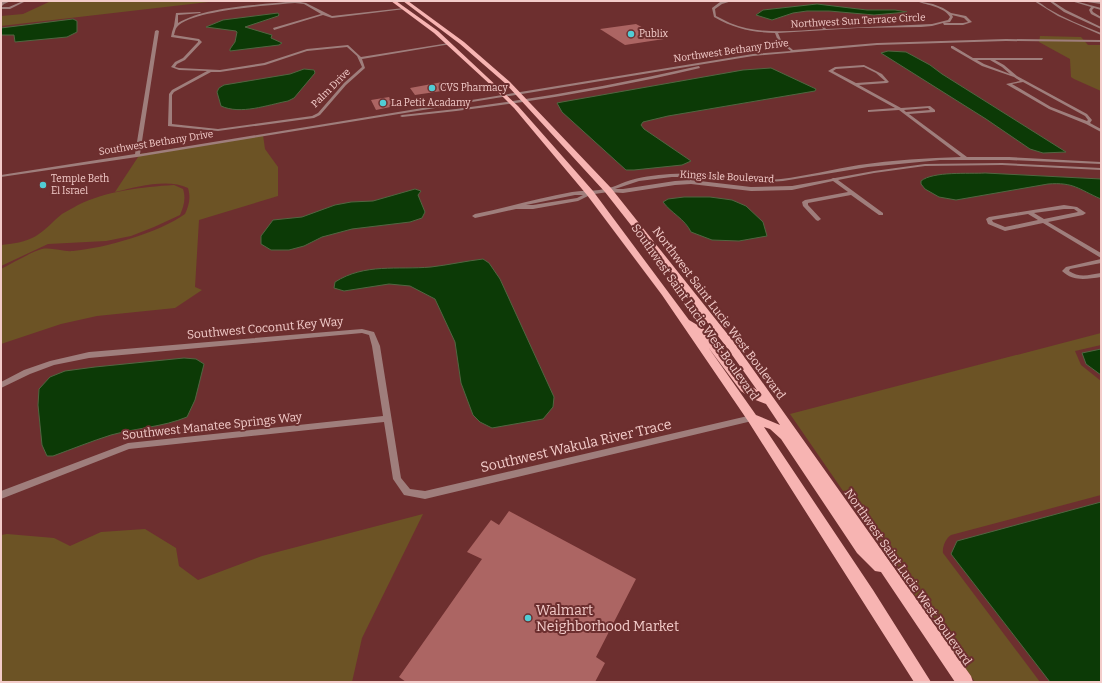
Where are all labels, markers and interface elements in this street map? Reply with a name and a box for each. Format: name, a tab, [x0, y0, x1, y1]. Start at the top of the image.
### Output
street label: Northwest Sun Terrace Circle	[790, 11, 926, 31]
place label: Publix	[639, 28, 668, 40]
marker: Publix	[626, 29, 636, 39]
street label: Northwest Bethany Drive	[673, 37, 789, 65]
street label: Palm Drive	[309, 66, 353, 110]
place label: CVS Pharmacy	[440, 82, 508, 94]
marker: CVS Pharmacy	[427, 83, 437, 93]
place label: La Petit Acadamy	[391, 97, 471, 109]
marker: La Petit Acadamy	[378, 98, 388, 108]
street label: Southwest Bethany Drive	[98, 128, 214, 158]
street label: Kings Isle Boulevard	[680, 169, 774, 185]
place label: Temple Beth El Israel	[51, 173, 110, 197]
marker: Temple Beth El Israel	[38, 180, 48, 190]
street label: Southwest Saint Lucie West Boulevard	[628, 221, 762, 403]
street label: Northwest Saint Lucie West Boulevard	[650, 224, 788, 402]
street label: Southwest Coconut Key Way	[186, 314, 344, 342]
street label: Southwest Manatee Springs Way	[121, 410, 303, 442]
street label: Southwest Wakula River Trace	[479, 416, 673, 476]
street label: Northwest Saint Lucie West Boulevard	[841, 486, 975, 668]
place label: Walmart Neighborhood Market	[536, 602, 679, 635]
marker: Walmart Neighborhood Market	[523, 613, 533, 623]

